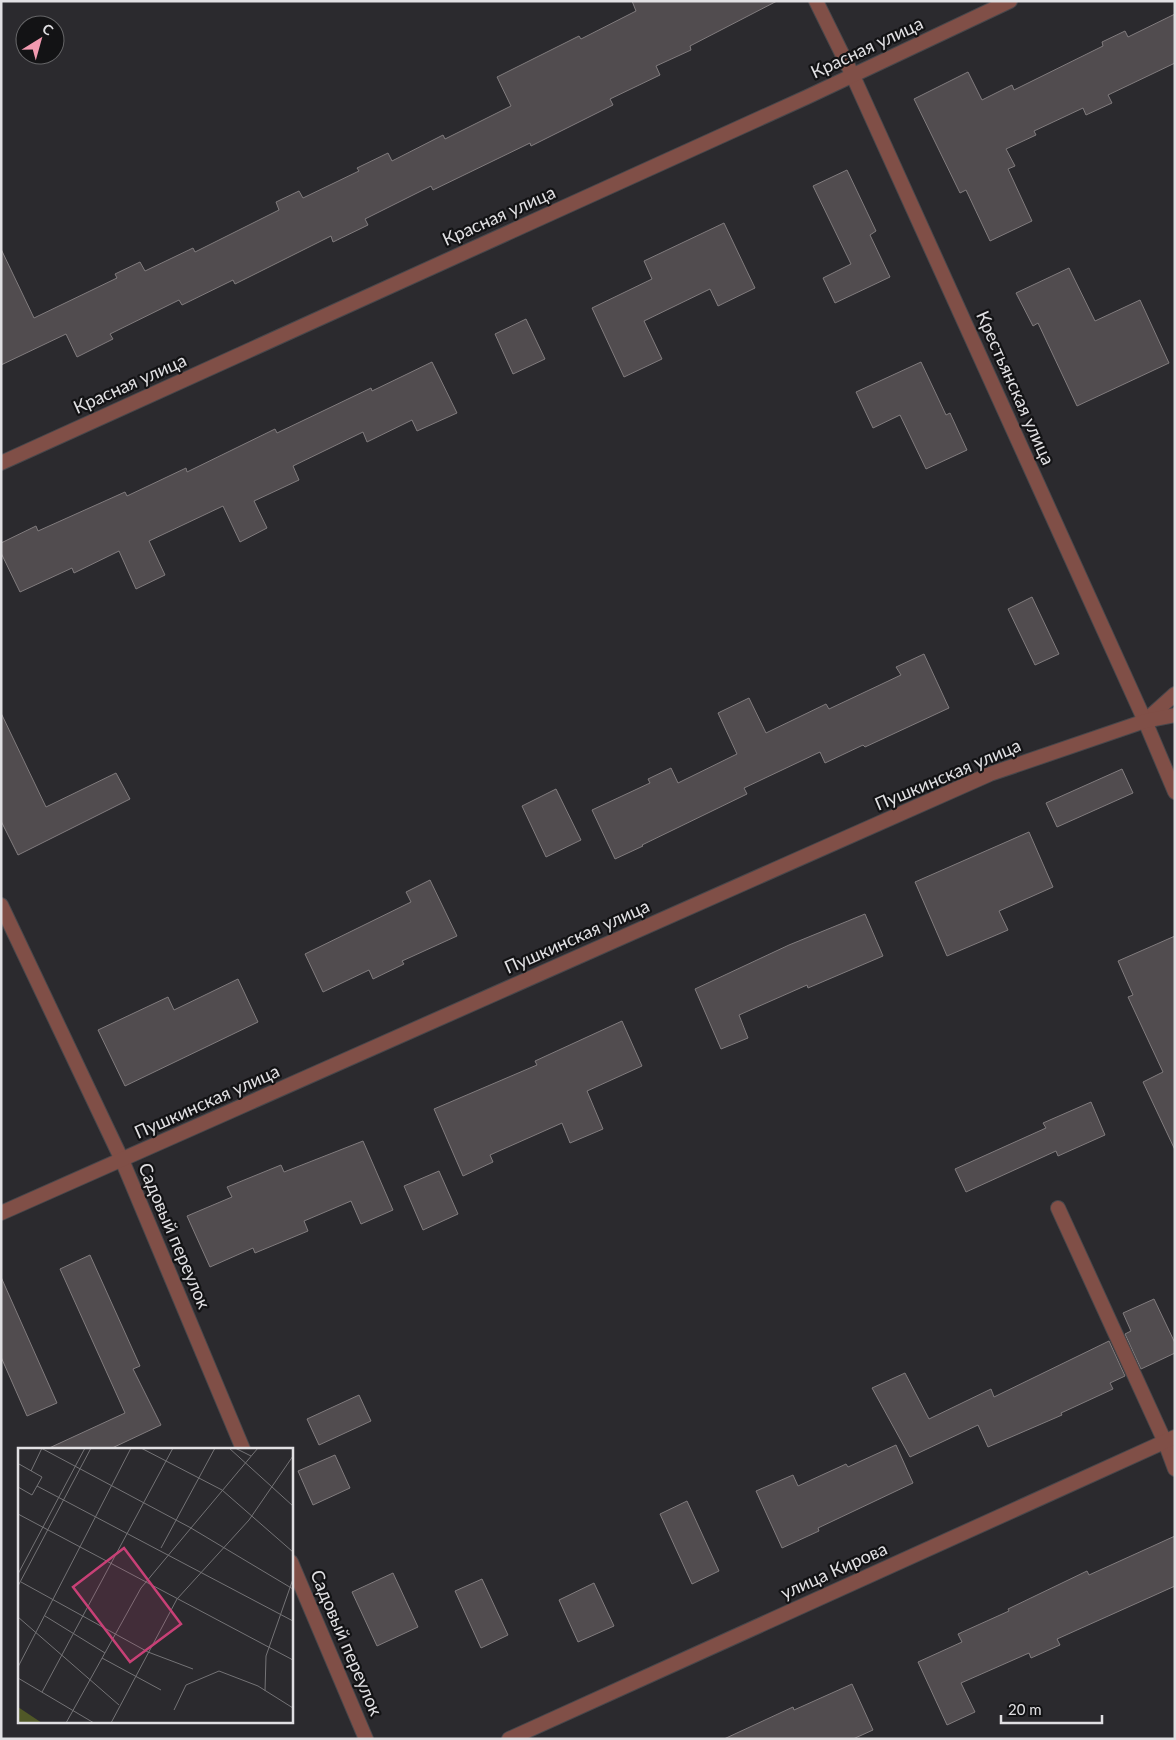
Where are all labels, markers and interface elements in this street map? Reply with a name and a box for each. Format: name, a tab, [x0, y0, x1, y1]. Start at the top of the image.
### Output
street label: Красная улица	[807, 11, 926, 83]
north arrow	[15, 15, 65, 65]
text: С	[39, 20, 58, 39]
street label: Красная улица	[439, 180, 558, 250]
street label: Крестьянская улица	[972, 307, 1060, 468]
street label: Красная улица	[70, 348, 189, 418]
street label: Пушкинская улица	[871, 733, 1024, 815]
street label: Пушкинская улица	[501, 894, 653, 978]
street label: Пушкинская улица	[131, 1059, 283, 1143]
street label: Садовый переулок	[134, 1159, 216, 1313]
inset map	[18, 1448, 292, 1722]
street label: улица Кирова	[777, 1537, 890, 1603]
street label: Садовый переулок	[306, 1566, 388, 1720]
scale bar	[1001, 1692, 1102, 1724]
text: 20 m	[1008, 1700, 1042, 1718]

